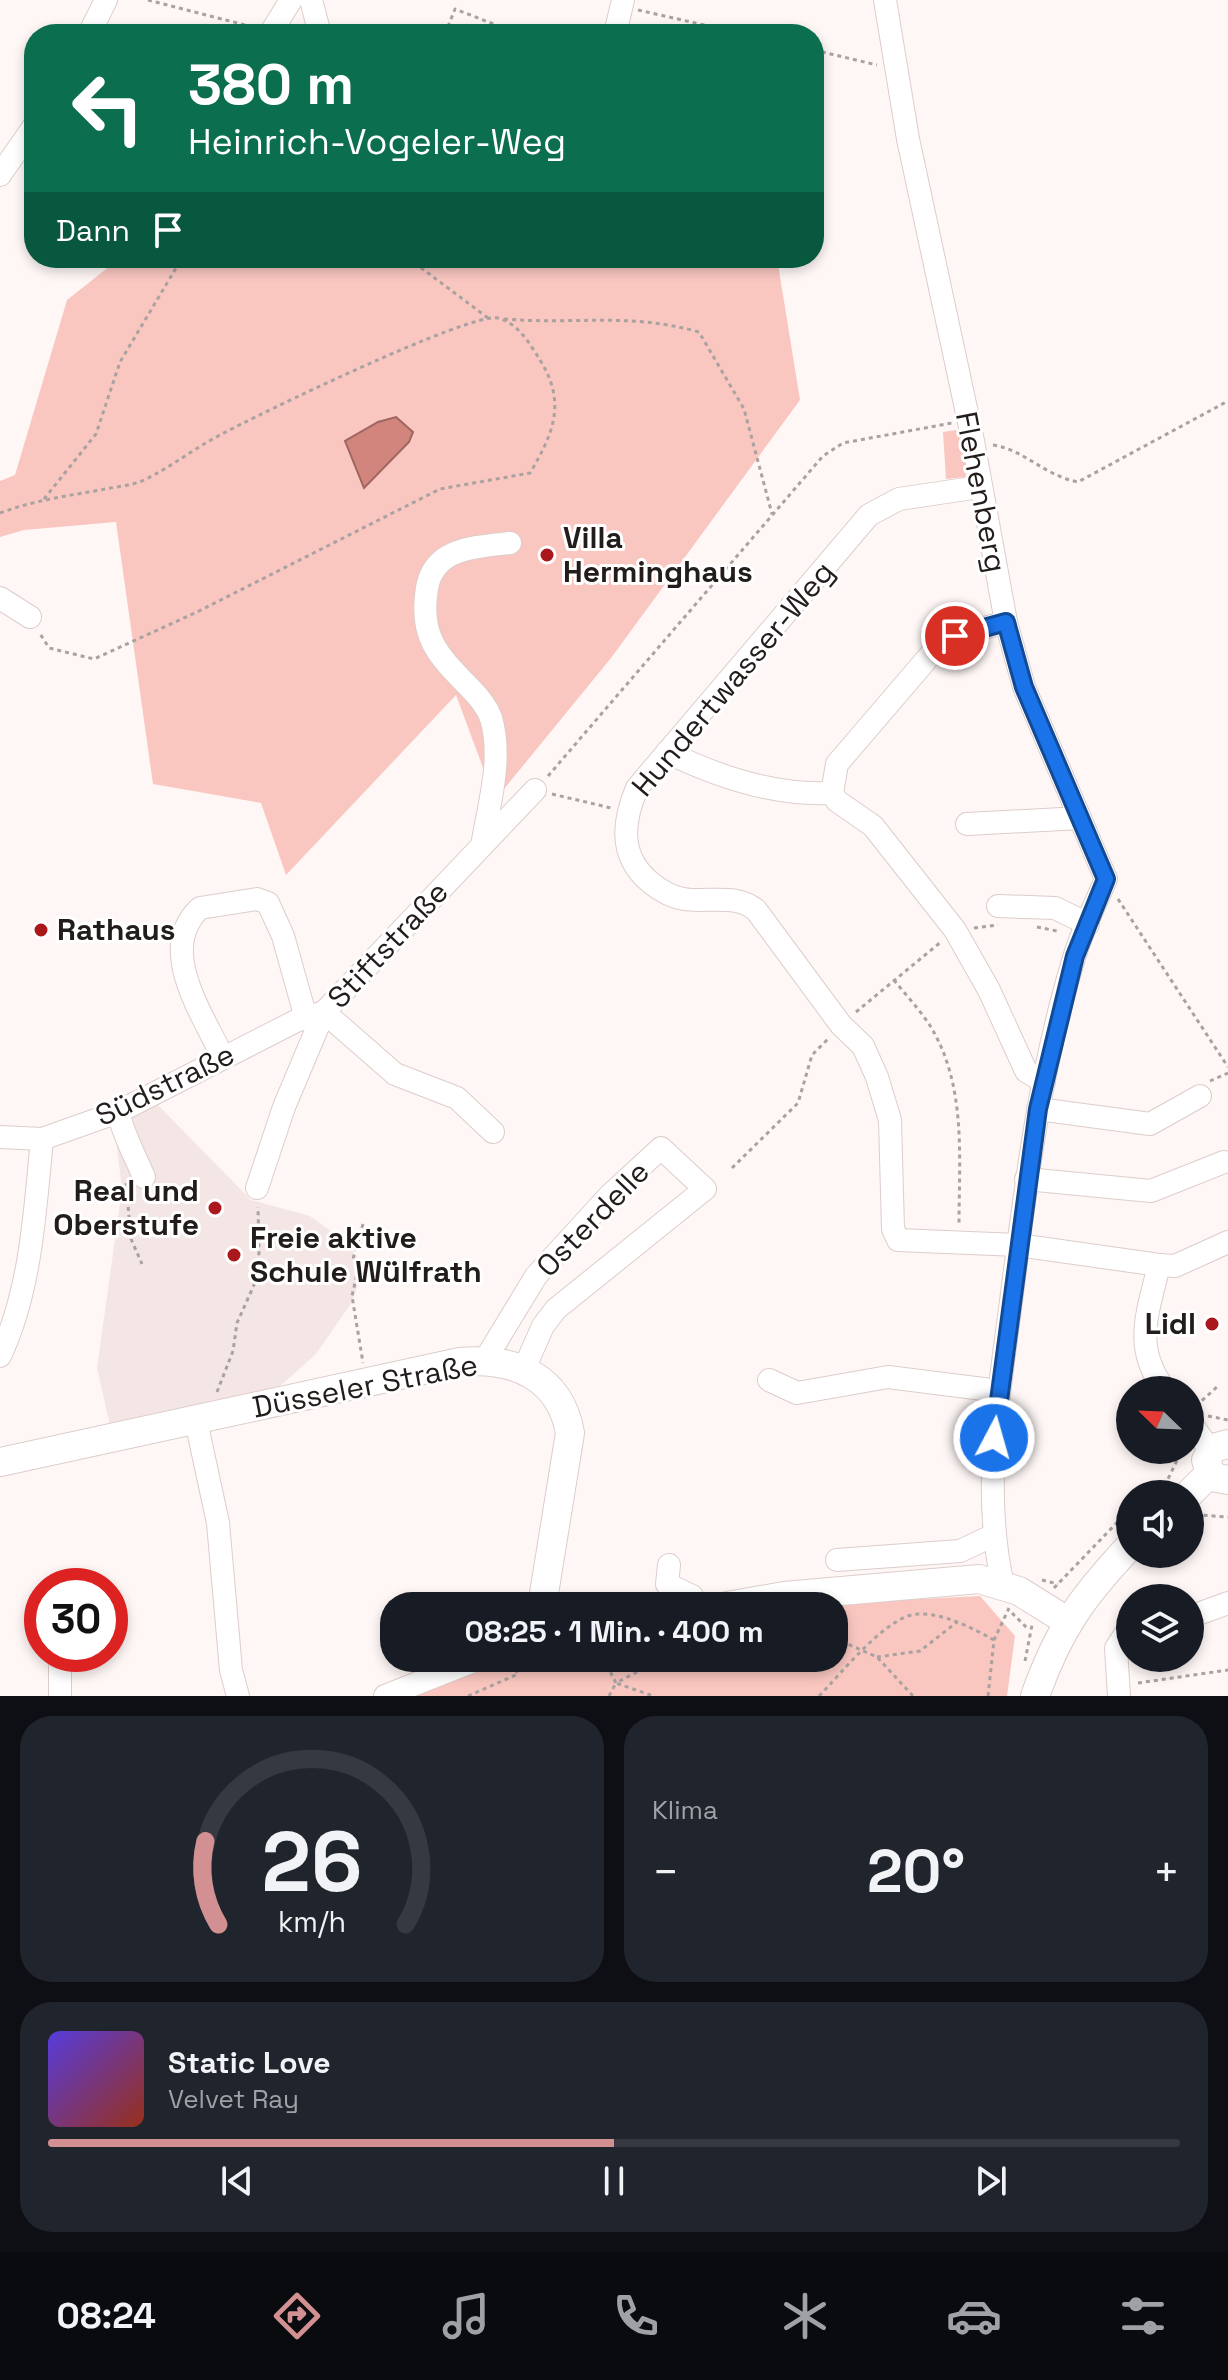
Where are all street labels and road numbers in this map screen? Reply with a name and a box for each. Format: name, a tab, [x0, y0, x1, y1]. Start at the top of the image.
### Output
street label: Flehenberg	[947, 408, 1016, 576]
street label: Hundertwasser-Weg	[623, 553, 843, 804]
street label: Stiftstraße	[319, 873, 456, 1016]
street label: Südstraße	[89, 1034, 241, 1135]
street label: Osterdelle	[528, 1152, 658, 1285]
street label: Düsseler Straße	[249, 1345, 481, 1426]

